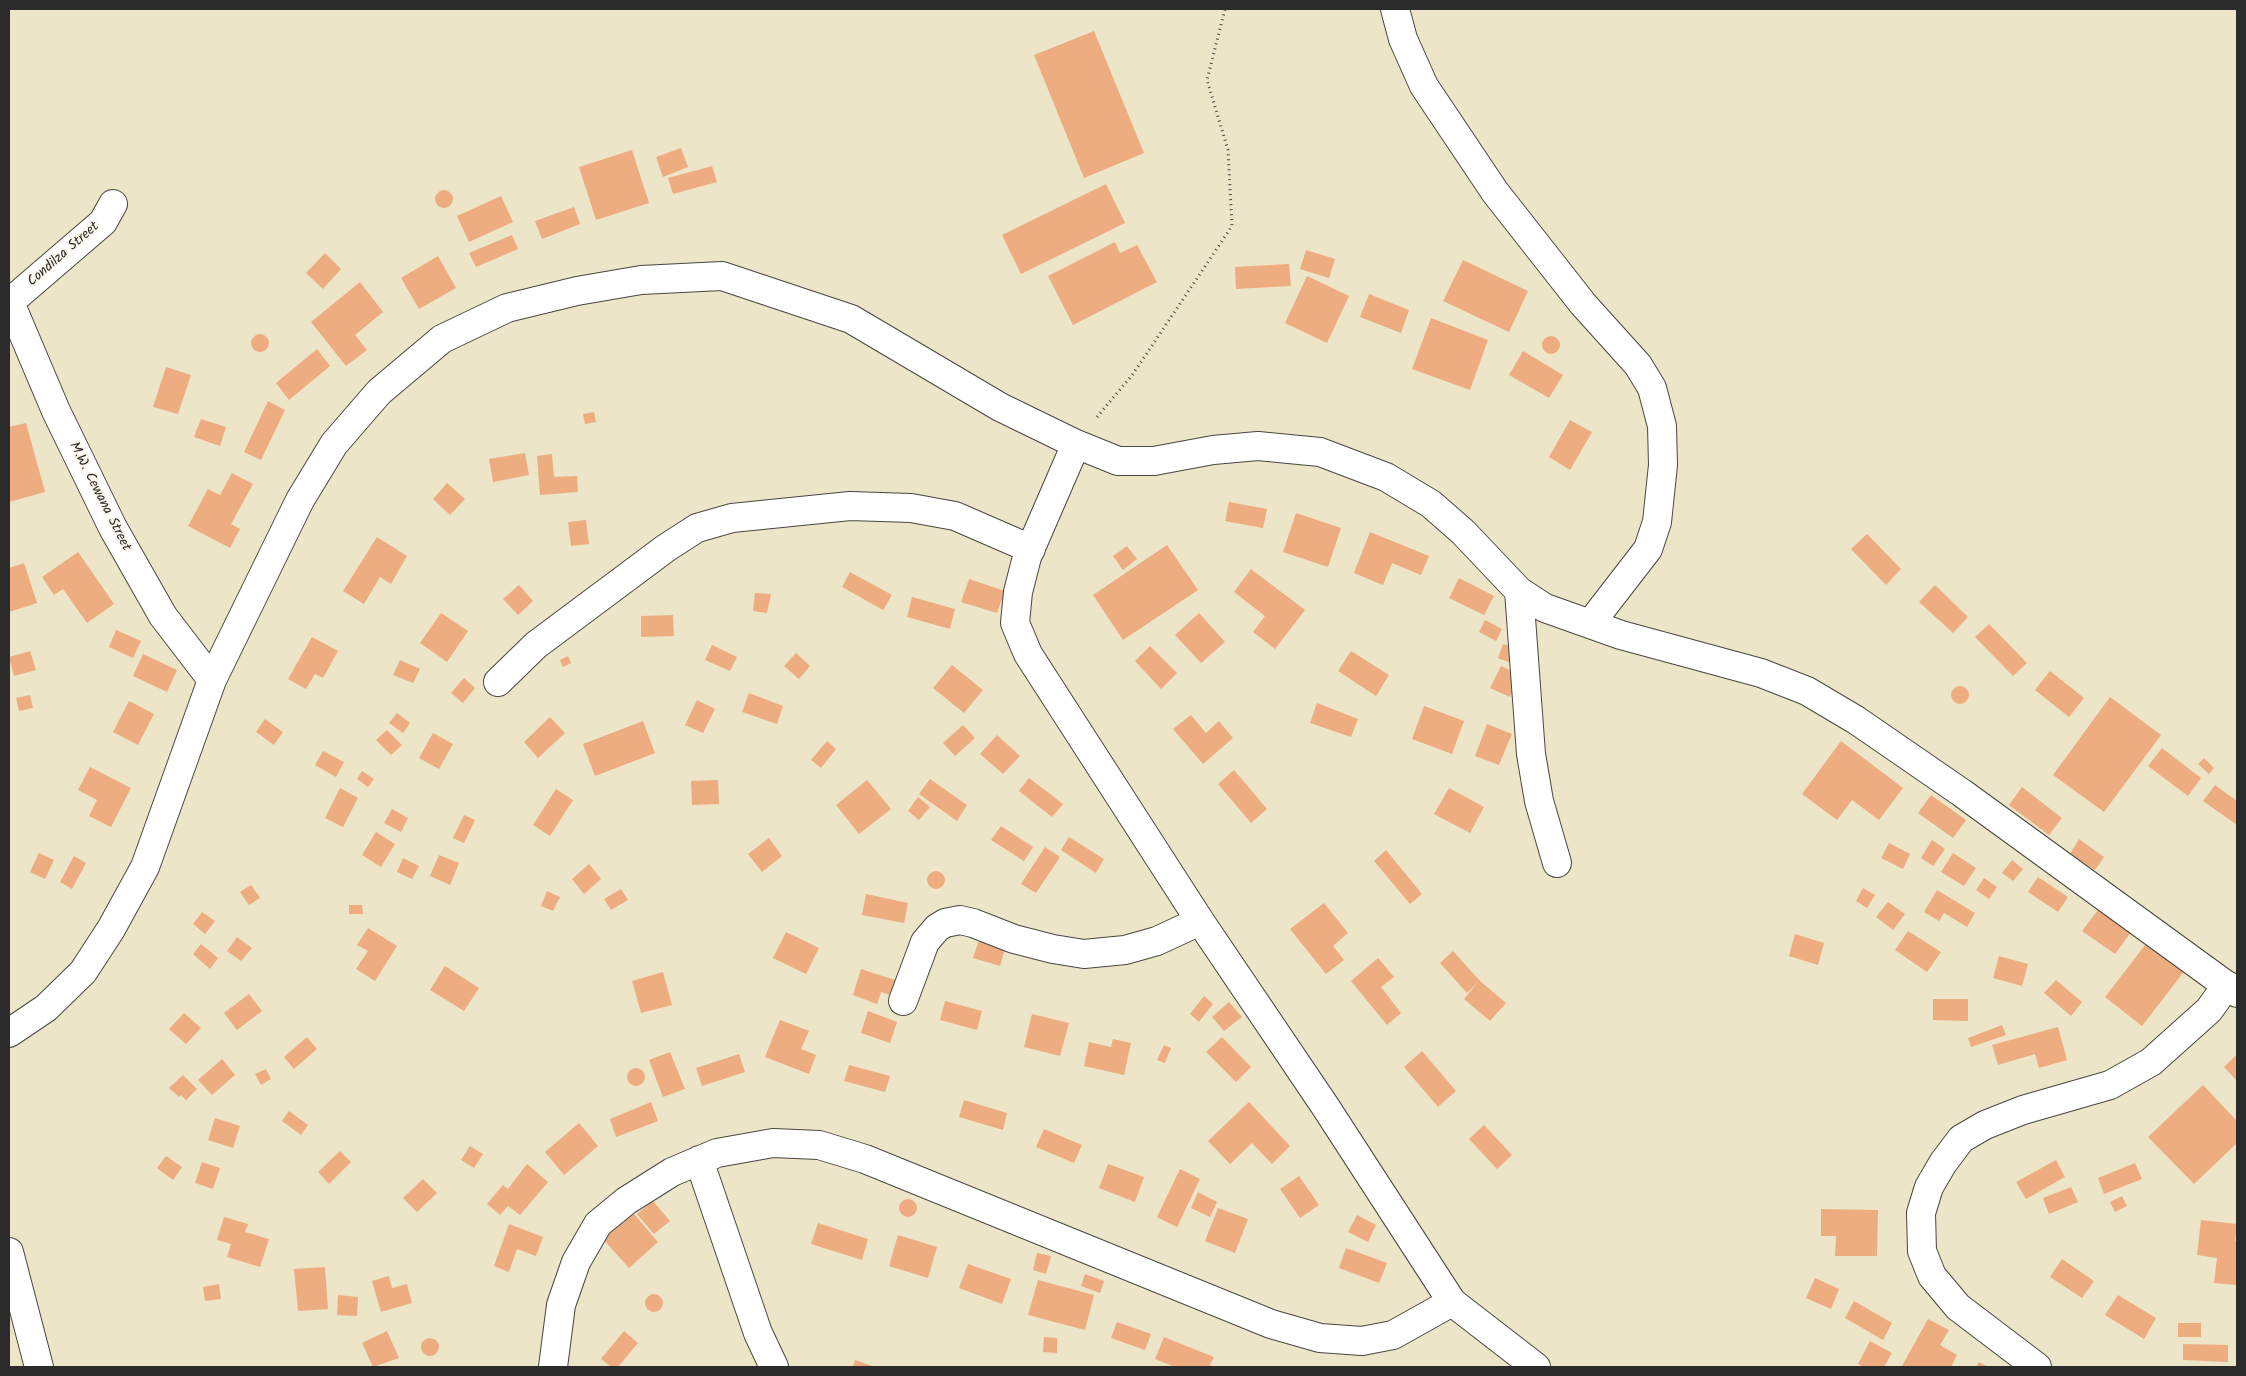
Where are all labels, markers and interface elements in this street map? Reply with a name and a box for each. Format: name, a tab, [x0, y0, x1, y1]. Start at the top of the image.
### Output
street label: Condilza Street	[25, 219, 103, 291]
street label: M.W. Cewana Street	[64, 440, 134, 554]

